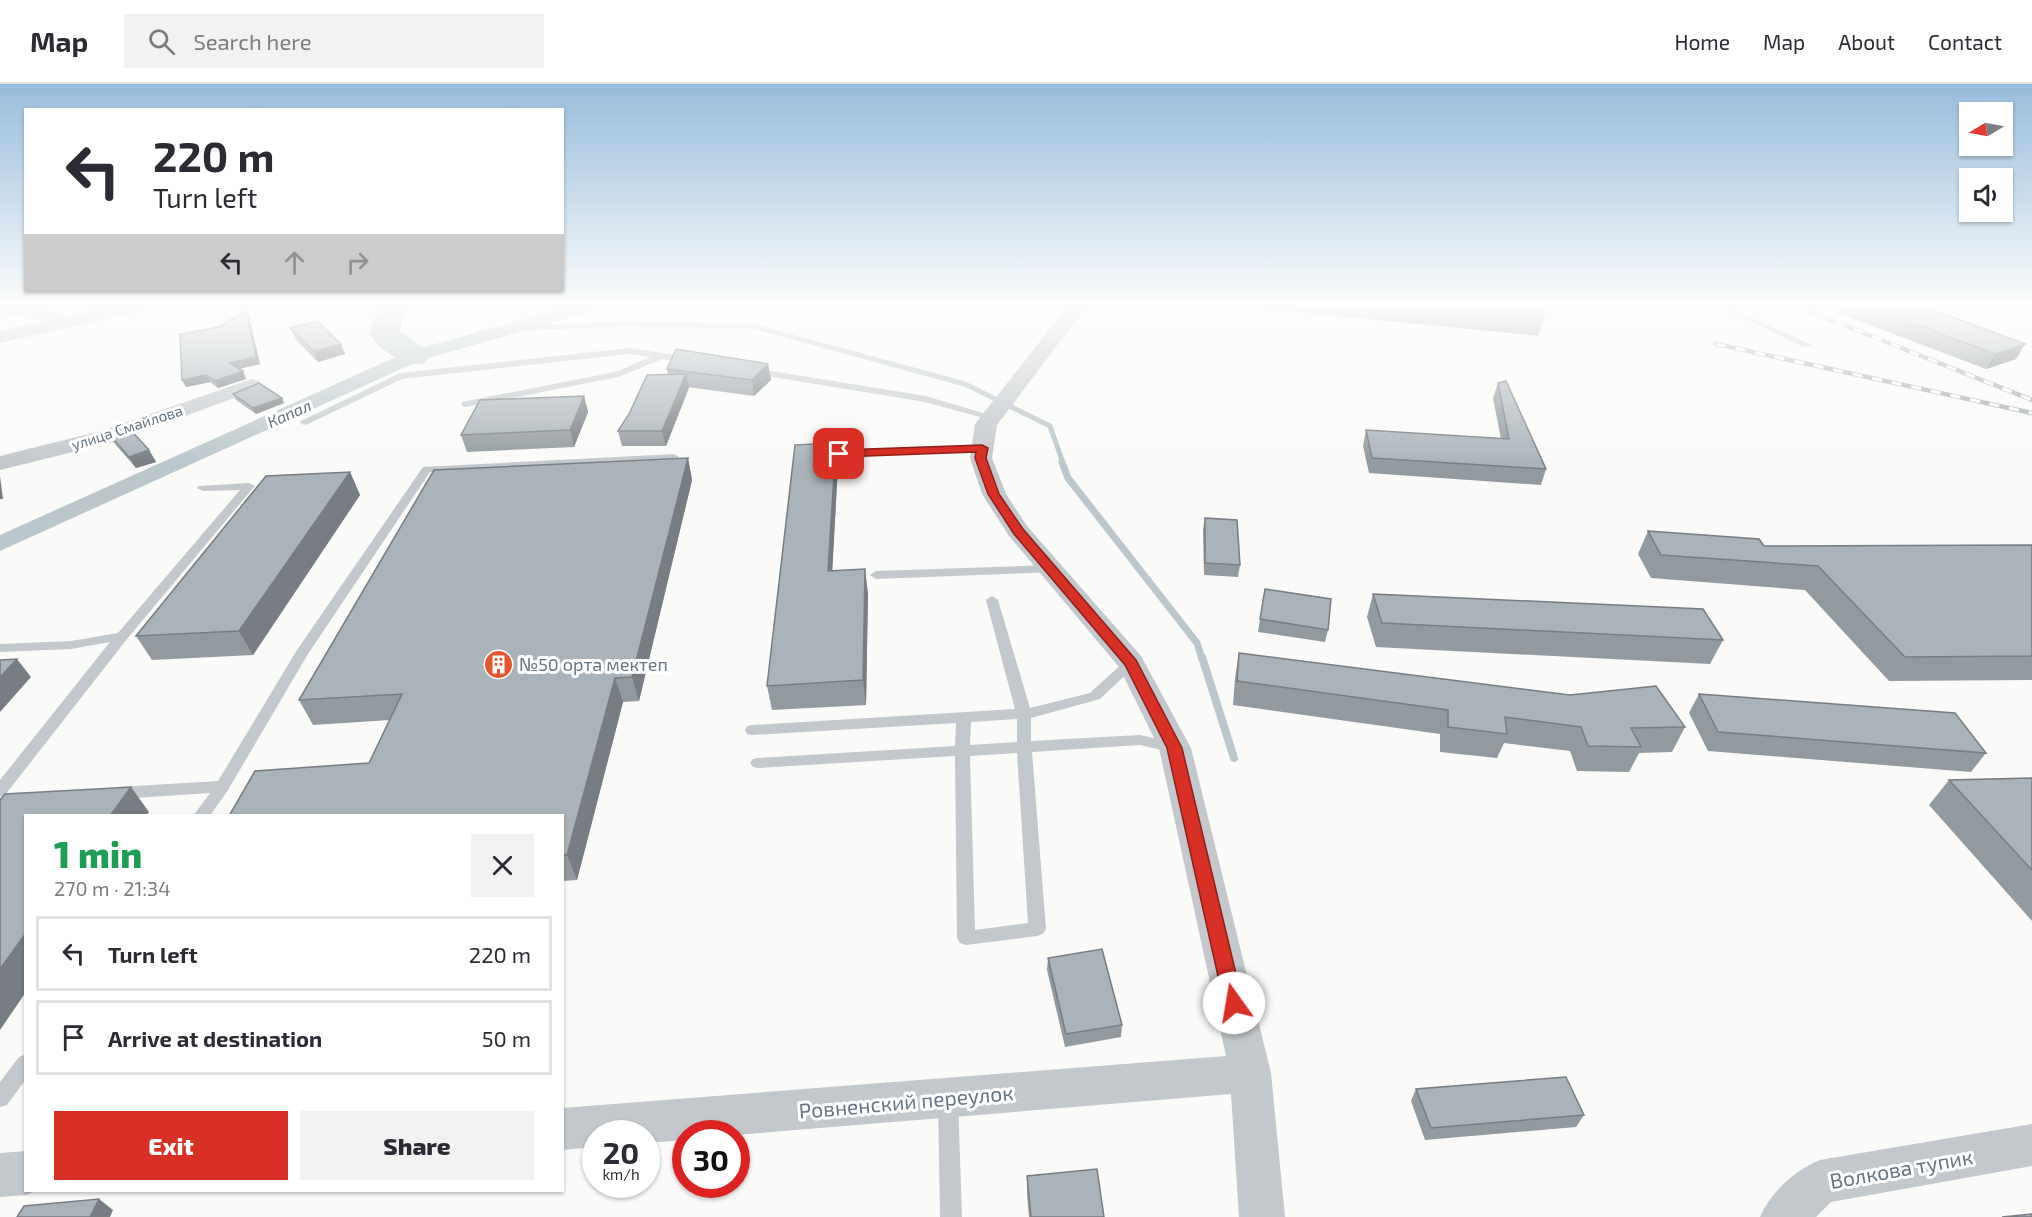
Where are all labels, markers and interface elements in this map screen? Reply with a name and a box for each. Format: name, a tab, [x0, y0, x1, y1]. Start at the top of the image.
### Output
search box	[124, 14, 544, 68]
text: Map	[30, 24, 88, 58]
icon: search	[145, 25, 178, 58]
text: Search here	[193, 28, 312, 54]
text: Home	[1674, 29, 1730, 54]
text: Map	[1763, 29, 1805, 54]
text: About	[1838, 29, 1895, 54]
text: Contact	[1928, 29, 2002, 54]
north arrow	[1959, 102, 2013, 156]
map controls	[1959, 102, 2013, 222]
text: 220 m	[153, 130, 274, 180]
icon: left	[54, 132, 132, 210]
button: sound	[1959, 168, 2013, 222]
text: Turn left	[153, 181, 257, 213]
icon: left	[215, 246, 248, 279]
icon: ahead	[278, 246, 311, 279]
icon: right	[341, 246, 374, 279]
water label: Капал	[264, 395, 314, 431]
street label: улица Смайлова	[69, 401, 185, 454]
pin	[813, 428, 864, 479]
icon: arrive	[822, 437, 855, 470]
building icon: №50 орта мектеп	[482, 648, 514, 680]
place label: №50 орта мектеп	[519, 653, 668, 675]
text: 1 min	[54, 832, 142, 875]
button: close	[471, 834, 534, 897]
text: 270 m · 21:34	[54, 876, 171, 900]
icon: left	[57, 937, 90, 970]
text: Turn left	[108, 941, 197, 967]
text: 220 m	[469, 941, 531, 967]
position arrow	[1202, 971, 1266, 1035]
icon: arrive	[57, 1021, 90, 1054]
text: Arrive at destination	[108, 1025, 322, 1051]
text: 50 m	[482, 1025, 531, 1051]
street label: Ровненский переулок	[798, 1079, 1014, 1124]
button: Exit	[54, 1111, 288, 1180]
button: Share	[300, 1111, 534, 1180]
speed limit sign: 30	[672, 1120, 750, 1198]
text: 20	[603, 1134, 639, 1170]
street label: Волкова тупик	[1828, 1143, 1975, 1194]
text: km/h	[602, 1165, 640, 1183]

